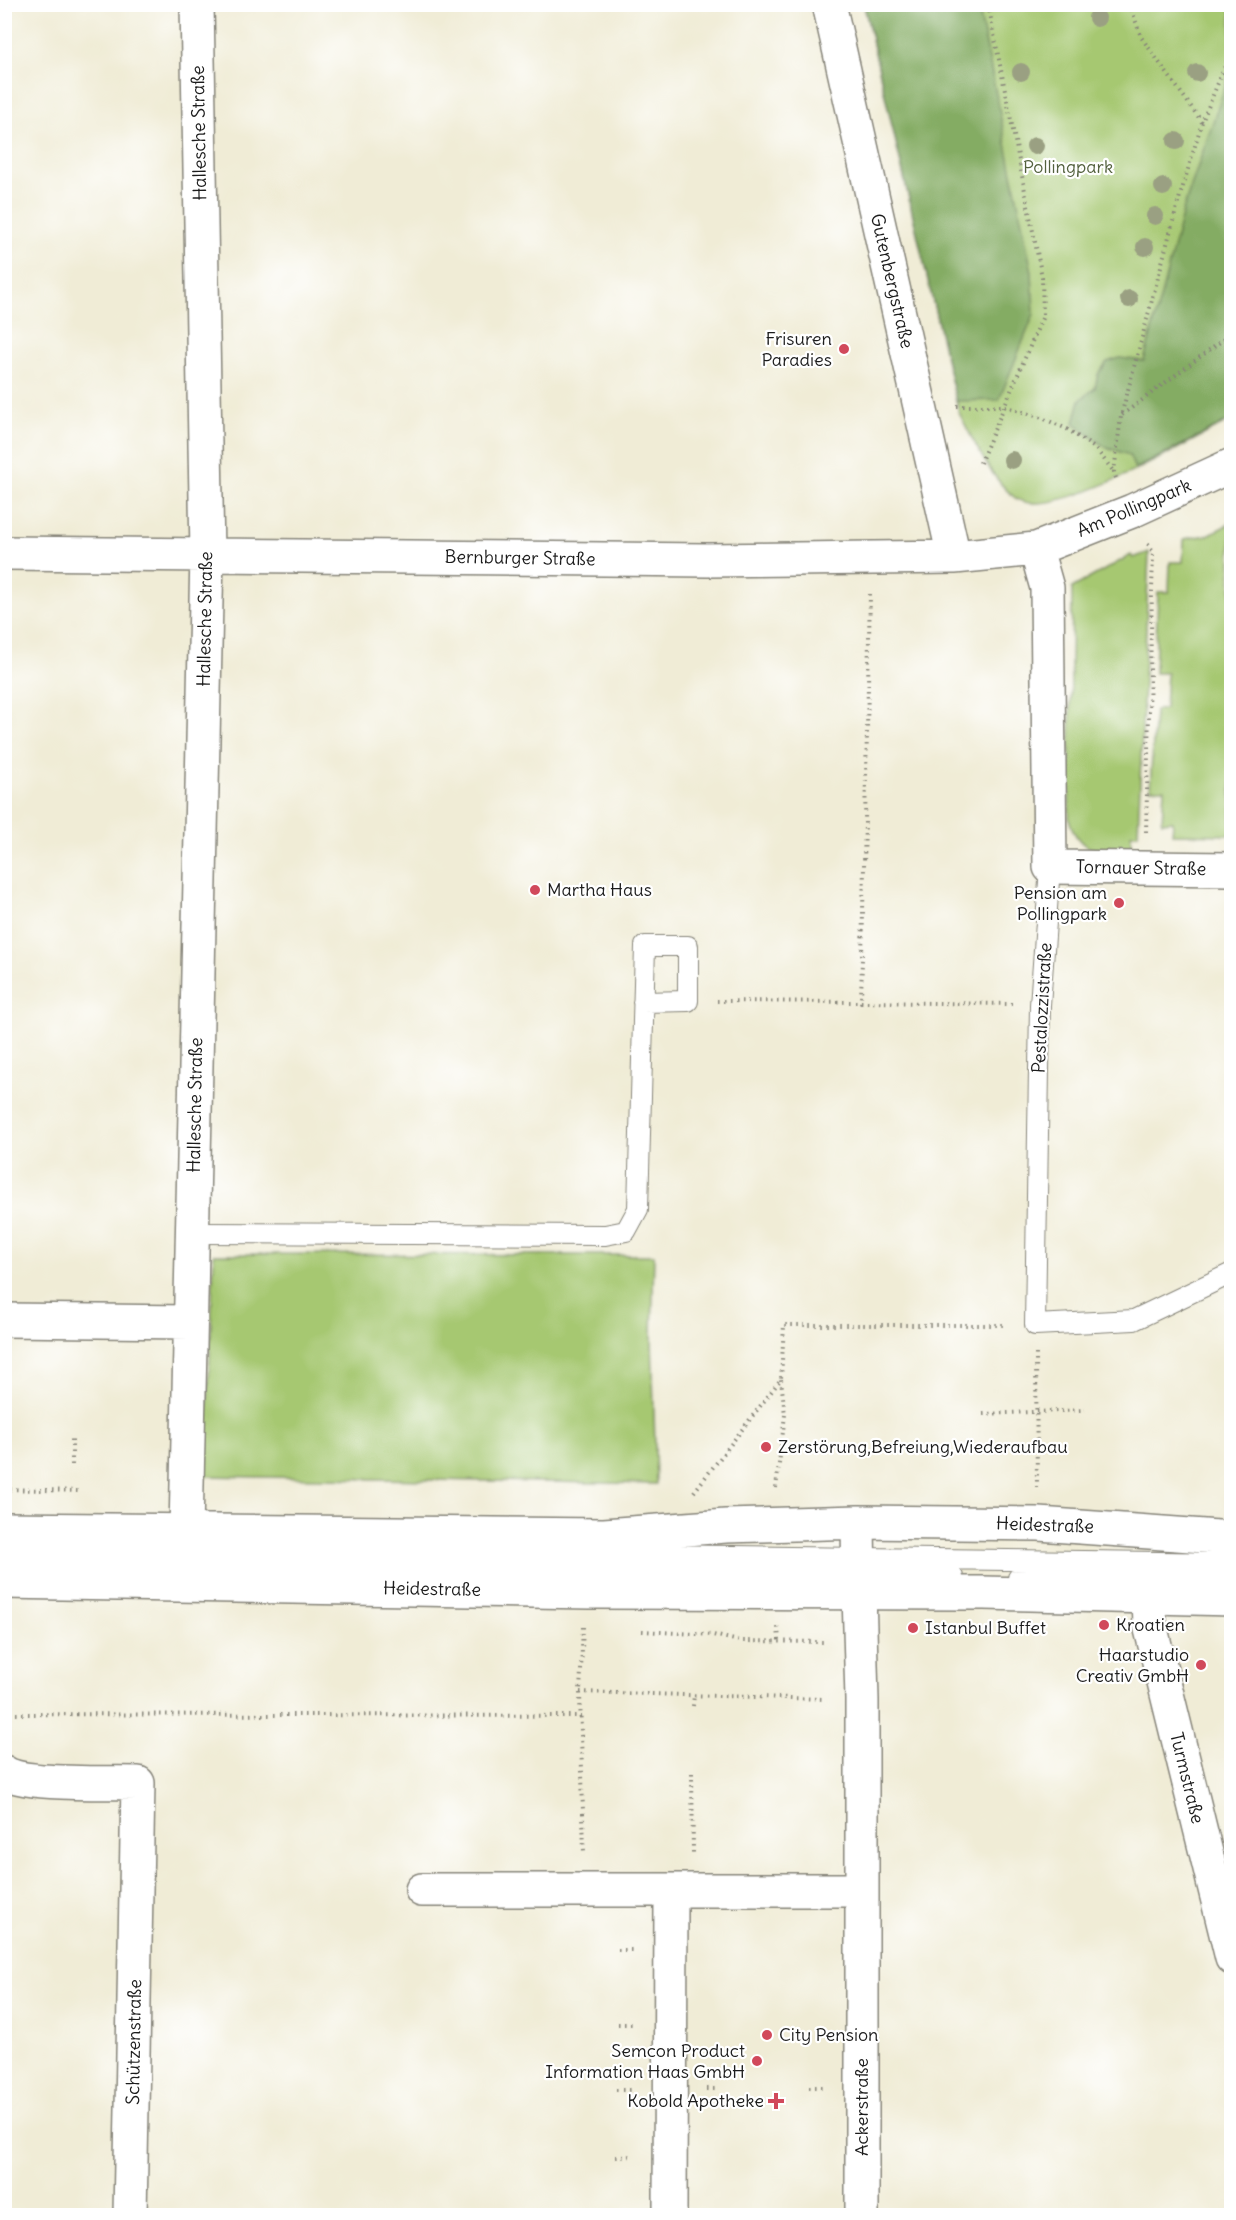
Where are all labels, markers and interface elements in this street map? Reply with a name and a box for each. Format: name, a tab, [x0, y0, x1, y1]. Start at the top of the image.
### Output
street label: Hallesche Straße	[186, 65, 211, 201]
park label: Pollingpark	[1023, 155, 1113, 178]
street label: Gutenbergstraße	[866, 211, 919, 350]
place label: Frisuren Paradies	[761, 327, 832, 371]
marker: Frisuren Paradies	[837, 342, 851, 356]
street label: Am Pollingpark	[1073, 473, 1194, 542]
street label: Bernburger Straße	[444, 545, 596, 570]
street label: Hallesche Straße	[192, 551, 217, 687]
street label: Tornauer Straße	[1075, 855, 1207, 880]
place label: Martha Haus	[547, 878, 652, 901]
place label: Pension am Pollingpark	[1014, 881, 1107, 925]
marker: Martha Haus	[528, 883, 542, 897]
marker: Pension am Pollingpark	[1112, 896, 1126, 910]
street label: Pestalozzistraße	[1027, 942, 1056, 1074]
street label: Hallesche Straße	[182, 1037, 207, 1173]
place label: Zerstörung,Befreiung,Wiederaufbau	[778, 1435, 1068, 1458]
marker: Zerstörung,Befreiung,Wiederaufbau	[759, 1440, 773, 1454]
street label: Heidestraße	[996, 1511, 1094, 1538]
street label: Heidestraße	[383, 1576, 481, 1601]
place label: Kroatien	[1116, 1613, 1185, 1636]
place label: Istanbul Buffet	[925, 1616, 1046, 1639]
marker: Kroatien	[1097, 1618, 1111, 1632]
marker: Istanbul Buffet	[906, 1621, 920, 1635]
place label: Haarstudio Creativ GmbH	[1076, 1643, 1189, 1687]
marker: Haarstudio Creativ GmbH	[1194, 1658, 1208, 1672]
street label: Turmstraße	[1165, 1730, 1210, 1826]
street label: Schützenstraße	[121, 1979, 146, 2105]
place label: City Pension	[779, 2023, 878, 2046]
marker: City Pension	[760, 2028, 774, 2042]
place label: Semcon Product Information Haas GmbH	[545, 2039, 745, 2083]
marker: Semcon Product Information Haas GmbH	[750, 2054, 764, 2068]
street label: Ackerstraße	[850, 2058, 873, 2156]
place label: Kobold Apotheke	[627, 2089, 764, 2112]
marker: Kobold Apotheke	[769, 2094, 783, 2108]

